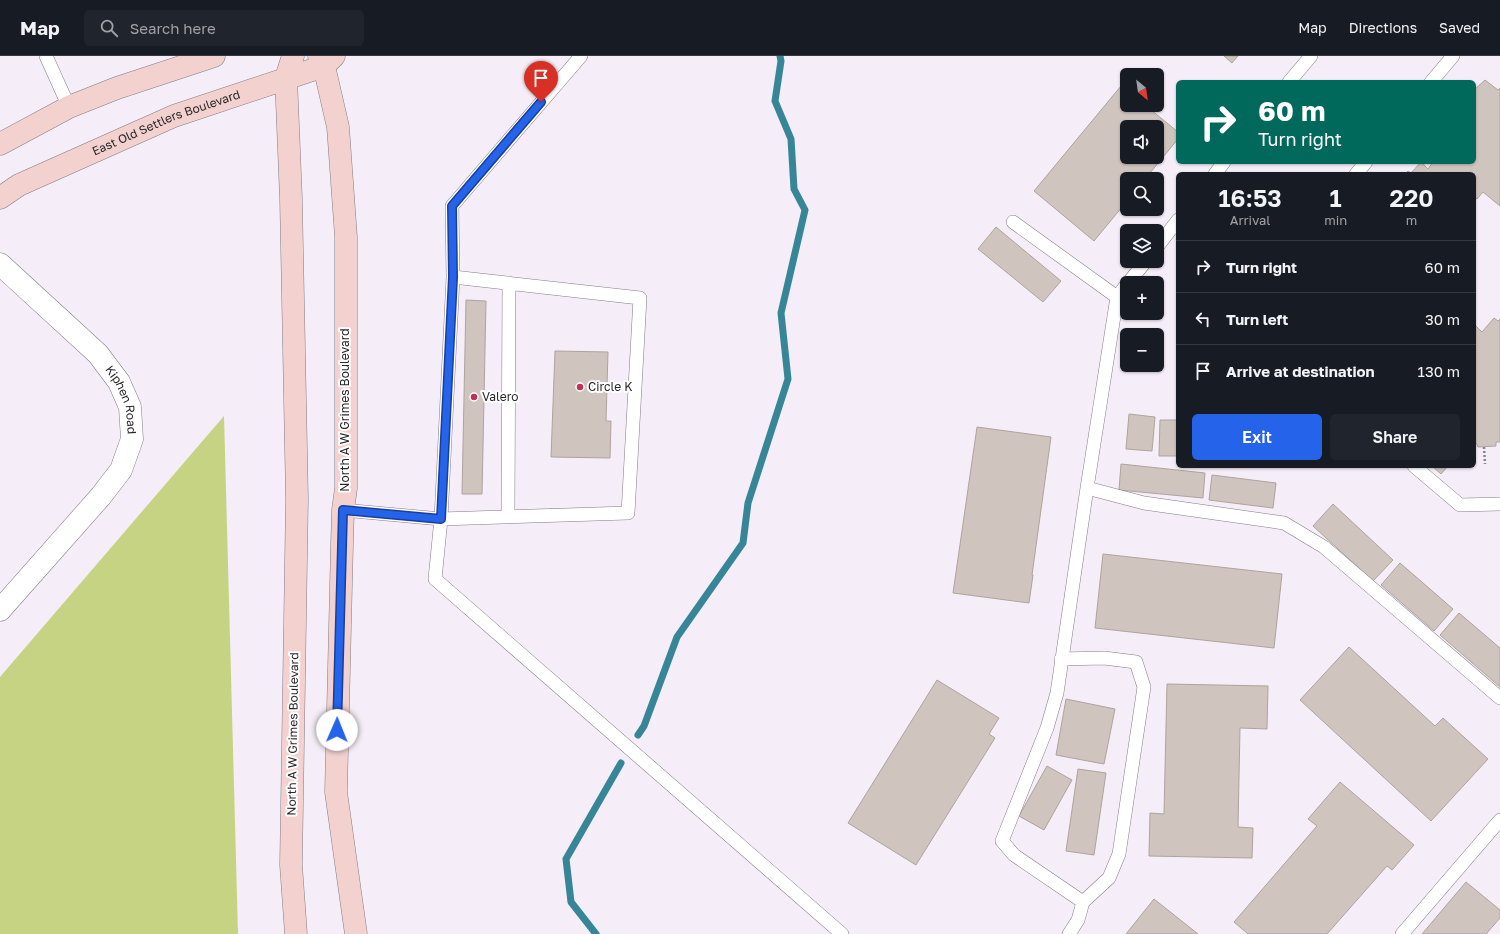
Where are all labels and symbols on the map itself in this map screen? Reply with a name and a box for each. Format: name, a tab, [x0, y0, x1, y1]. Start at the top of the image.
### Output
pin	[524, 61, 558, 102]
north arrow	[1120, 68, 1164, 112]
street label: East Old Settlers Boulevard	[90, 86, 242, 159]
street label: North A W Grimes Boulevard	[337, 328, 352, 492]
street label: Kiphen Road	[102, 362, 140, 435]
place label: Circle K	[588, 379, 632, 394]
marker: Circle K	[575, 382, 585, 392]
place label: Valero	[482, 389, 519, 404]
marker: Valero	[469, 392, 479, 402]
street label: North A W Grimes Boulevard	[284, 652, 301, 816]
position arrow	[316, 709, 358, 751]

